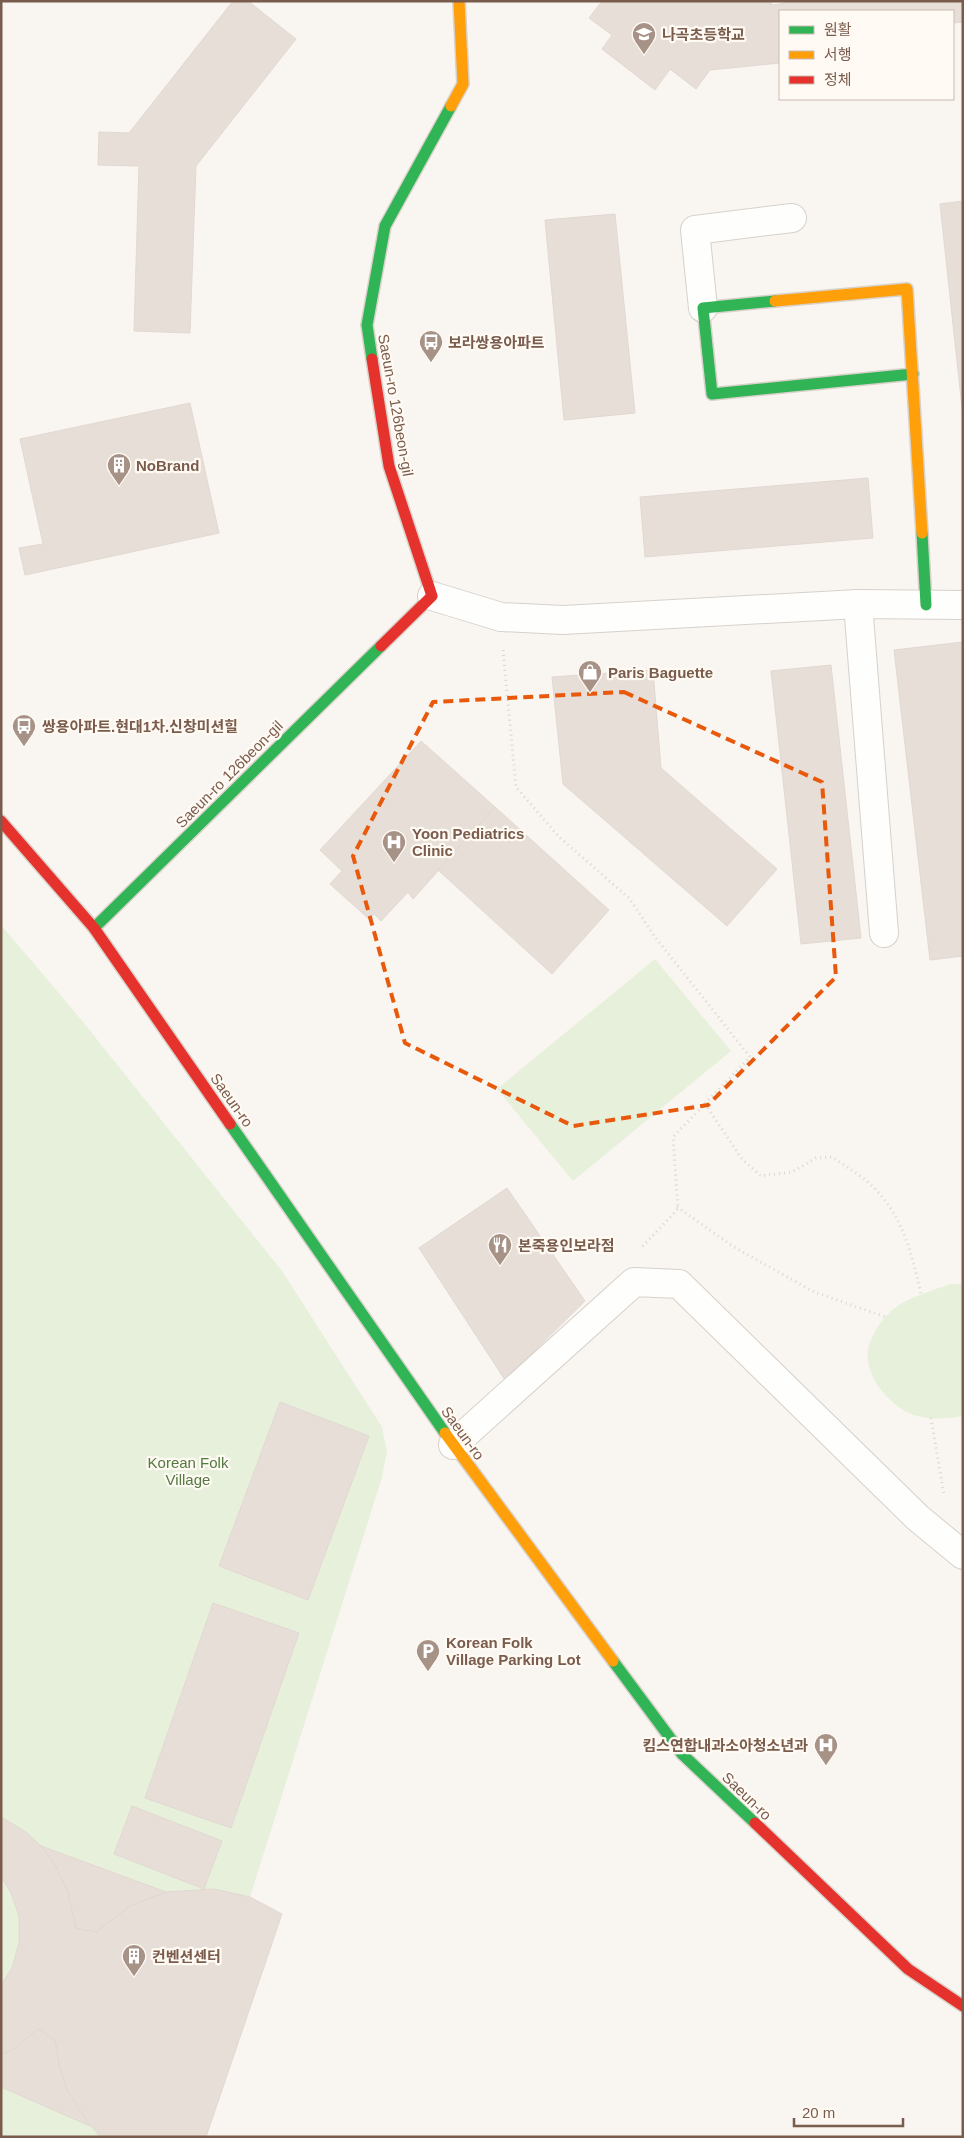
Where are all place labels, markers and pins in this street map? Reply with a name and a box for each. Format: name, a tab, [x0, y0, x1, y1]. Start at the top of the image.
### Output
school or university icon: 나곡초등학교	[631, 21, 657, 55]
place label: 나곡초등학교	[662, 26, 745, 43]
bus stop icon: 보라쌍용아파트	[418, 329, 444, 363]
place label: 보라쌍용아파트	[448, 334, 545, 351]
building icon: NoBrand	[106, 452, 132, 486]
place label: NoBrand	[136, 457, 199, 474]
shop icon: Paris Baguette	[577, 659, 603, 693]
place label: Paris Baguette	[608, 664, 713, 681]
bus stop icon: 쌍용아파트.현대1차.신창미션힐	[11, 713, 37, 747]
place label: 쌍용아파트.현대1차.신창미션힐	[42, 718, 238, 735]
place label: Yoon Pediatrics Clinic	[412, 825, 524, 859]
hospital icon: Yoon Pediatrics Clinic	[381, 829, 407, 863]
restaurant icon: 본죽용인보라점	[487, 1232, 513, 1266]
place label: 본죽용인보라점	[518, 1237, 615, 1254]
place label: Korean Folk Village Parking Lot	[446, 1634, 581, 1668]
parking icon: Korean Folk Village Parking Lot	[415, 1638, 441, 1672]
hospital icon: 킴스연합내과소아청소년과	[813, 1732, 839, 1766]
place label: 킴스연합내과소아청소년과	[642, 1737, 808, 1754]
building icon: 컨벤션센터	[121, 1943, 147, 1977]
place label: 컨벤션센터	[152, 1948, 221, 1965]

